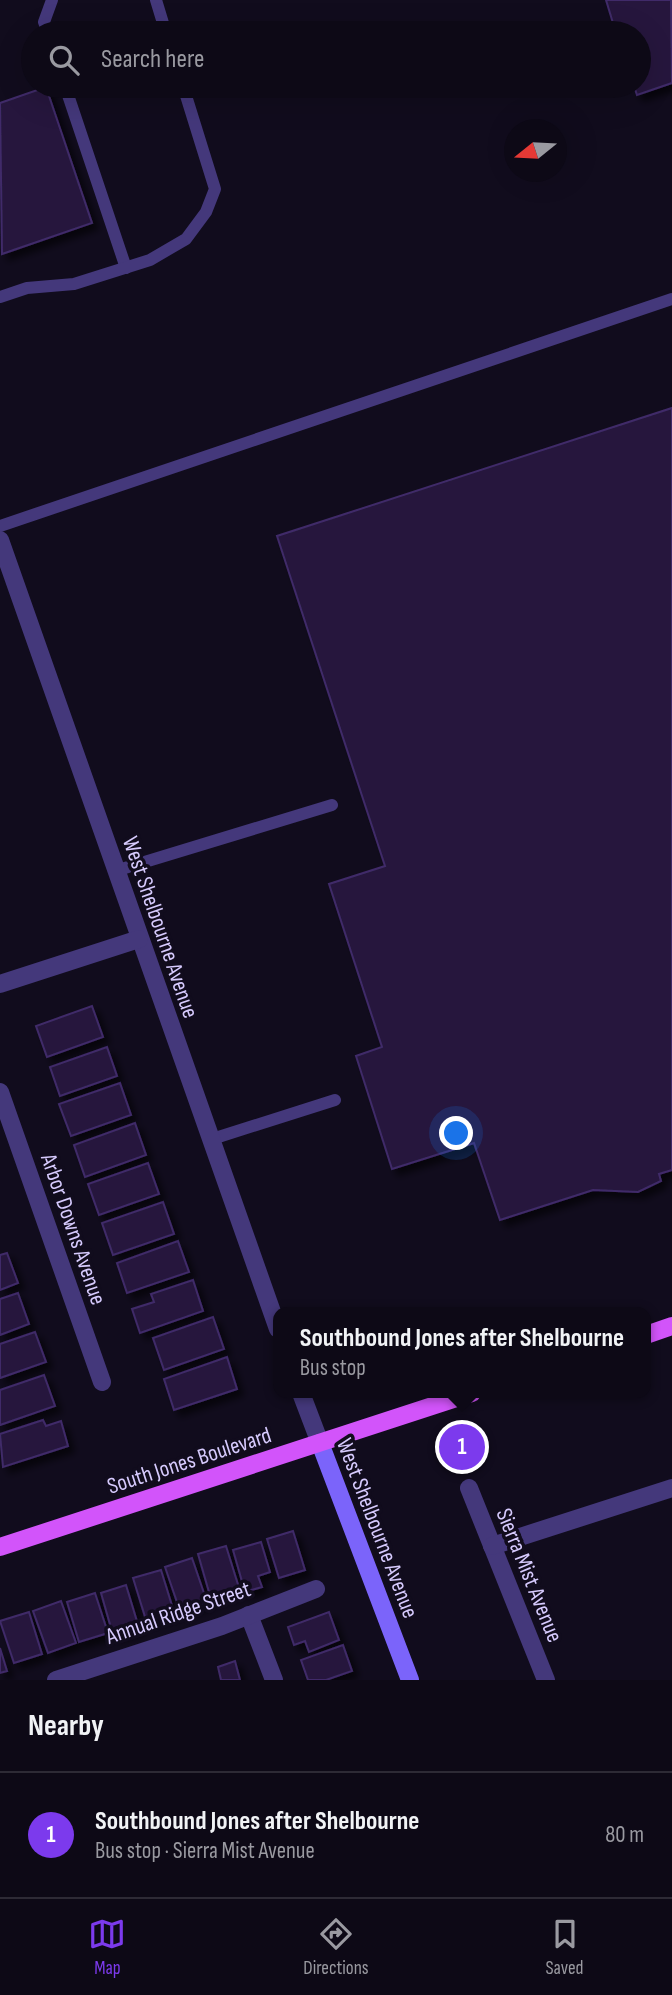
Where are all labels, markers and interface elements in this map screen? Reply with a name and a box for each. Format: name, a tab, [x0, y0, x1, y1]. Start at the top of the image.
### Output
search box	[21, 21, 651, 98]
icon: search	[45, 41, 83, 79]
text: Search here	[101, 44, 204, 75]
north arrow	[504, 119, 567, 182]
street label: West Shelbourne Avenue	[116, 833, 204, 1022]
your location	[439, 1116, 473, 1150]
street label: Arbor Downs Avenue	[34, 1149, 112, 1309]
popup	[273, 1307, 651, 1398]
text: Southbound Jones after Shelbourne	[300, 1323, 624, 1354]
text: Bus stop	[300, 1354, 366, 1382]
street label: South Jones Boulevard	[104, 1421, 275, 1501]
pin: 1	[439, 1421, 485, 1473]
street label: West Shelbourne Avenue	[330, 1435, 424, 1622]
street label: Sierra Mist Avenue	[490, 1504, 569, 1646]
street label: Annual Ridge Street	[101, 1575, 254, 1651]
text: Nearby	[28, 1708, 104, 1744]
text: Southbound Jones after Shelbourne	[95, 1806, 419, 1837]
text: 1	[46, 1821, 56, 1849]
text: 80 m	[605, 1821, 644, 1849]
text: Bus stop · Sierra Mist Avenue	[95, 1837, 315, 1865]
tab: Map	[88, 1915, 126, 1980]
tab: Directions	[303, 1915, 369, 1980]
tab: Saved	[545, 1915, 584, 1980]

